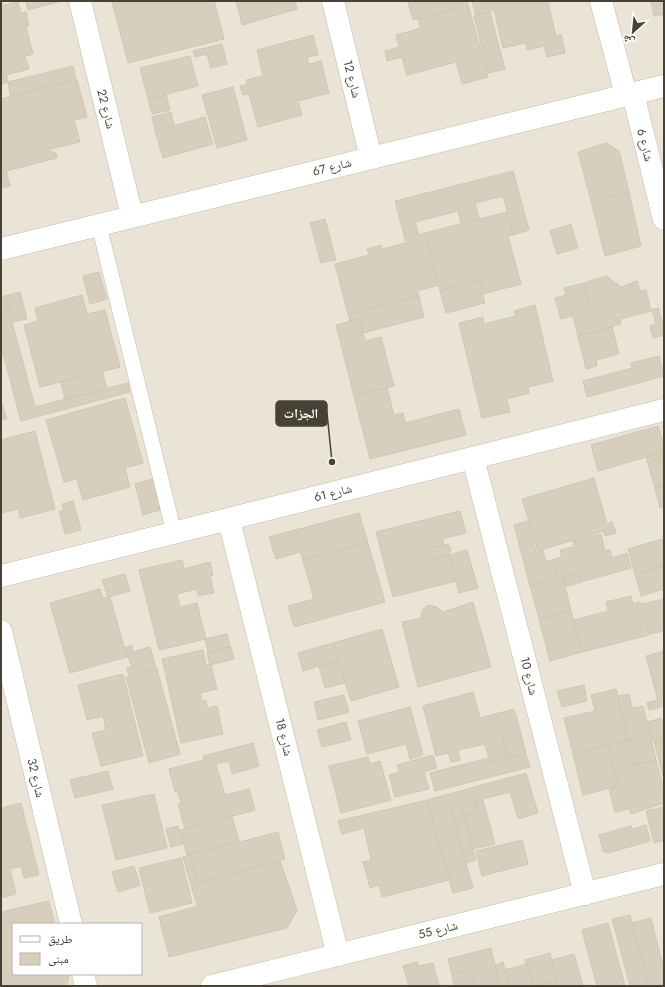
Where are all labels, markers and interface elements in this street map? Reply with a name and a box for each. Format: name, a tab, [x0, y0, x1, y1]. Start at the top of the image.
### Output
north arrow	[613, 12, 653, 52]
text: ش	[619, 31, 637, 51]
street label: شارع 12	[339, 58, 365, 100]
street label: شارع 22	[92, 87, 120, 131]
street label: شارع 6	[632, 127, 658, 163]
street label: شارع 67	[311, 153, 354, 181]
callout: الجزات	[276, 401, 327, 426]
text: الجزات	[284, 404, 318, 423]
street label: شارع 61	[312, 480, 354, 506]
street label: شارع 10	[516, 655, 542, 697]
street label: شارع 18	[271, 716, 297, 758]
street label: شارع 32	[23, 757, 49, 800]
street label: شارع 55	[416, 916, 460, 944]
legend	[12, 923, 142, 975]
text: طريق	[48, 930, 73, 948]
text: مبنى	[48, 950, 69, 968]

